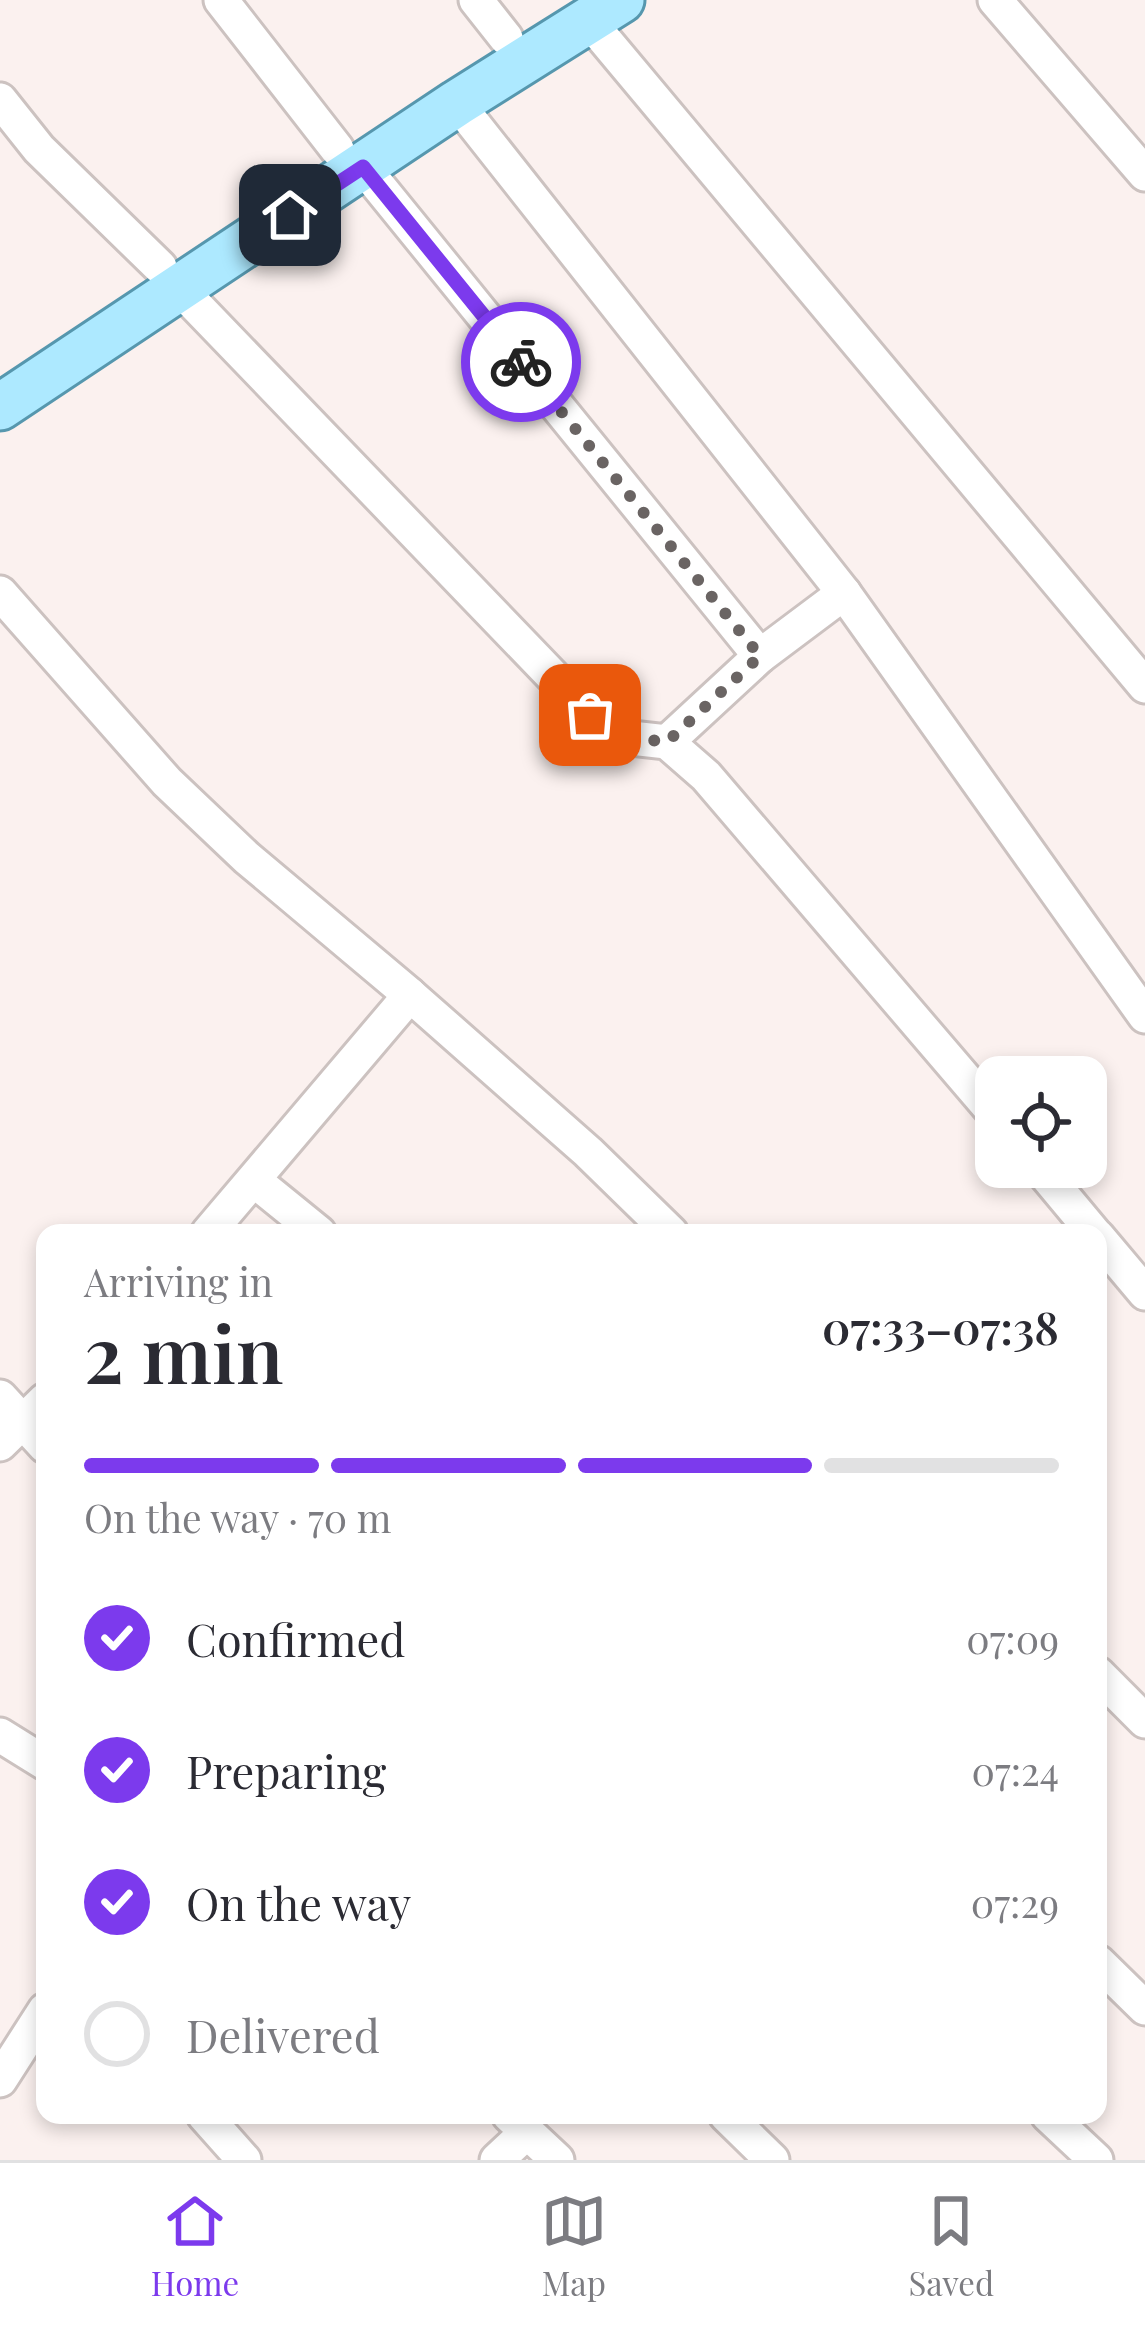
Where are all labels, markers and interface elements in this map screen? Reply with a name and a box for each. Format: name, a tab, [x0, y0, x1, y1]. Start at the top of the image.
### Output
pin	[239, 164, 341, 266]
icon: home	[257, 182, 323, 248]
courier	[461, 302, 581, 422]
icon: bike	[488, 329, 554, 395]
pin	[539, 664, 641, 766]
icon: bag	[557, 682, 623, 748]
map controls	[975, 1056, 1107, 1188]
button: locate	[975, 1056, 1107, 1188]
text: Arriving in	[84, 1255, 273, 1307]
text: 07:33–07:38	[822, 1296, 1059, 1356]
text: 2 min	[84, 1300, 283, 1404]
text: On the way · 70 m	[84, 1491, 391, 1543]
icon: check	[84, 1605, 150, 1671]
text: Confirmed	[186, 1608, 405, 1668]
text: 07:09	[966, 1612, 1059, 1664]
icon: check	[84, 1737, 150, 1803]
text: Preparing	[186, 1740, 386, 1800]
text: 07:24	[971, 1744, 1059, 1796]
icon: check	[84, 1869, 150, 1935]
text: On the way	[186, 1872, 411, 1932]
text: 07:29	[971, 1876, 1059, 1928]
text: Delivered	[186, 2004, 380, 2064]
tab: Home	[151, 2188, 239, 2304]
tab: Map	[541, 2188, 607, 2304]
tab: Saved	[908, 2188, 994, 2304]

